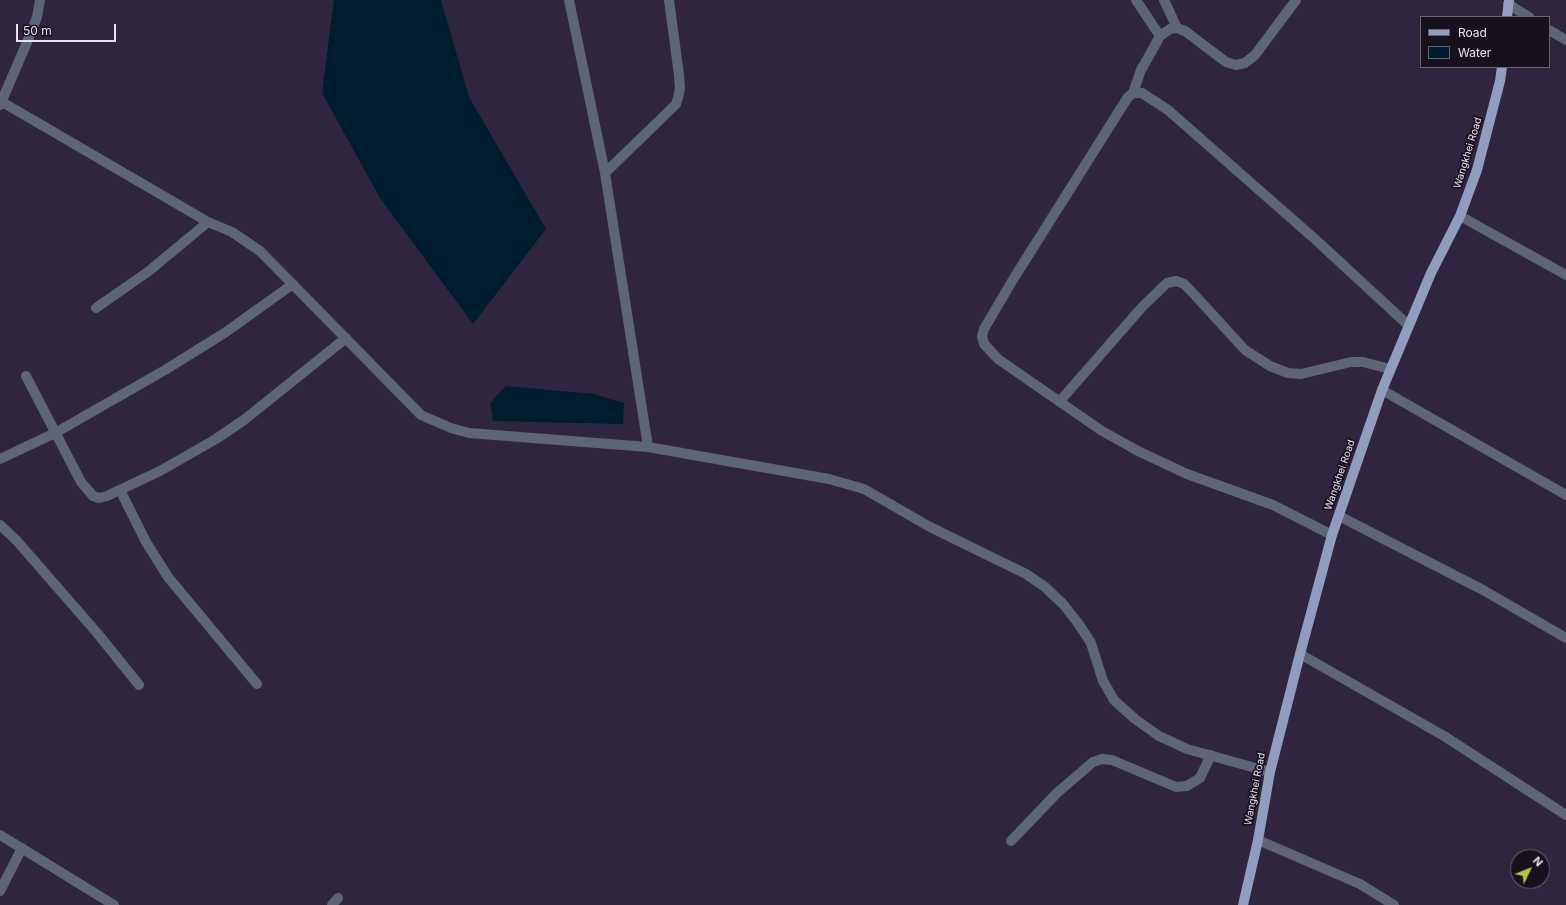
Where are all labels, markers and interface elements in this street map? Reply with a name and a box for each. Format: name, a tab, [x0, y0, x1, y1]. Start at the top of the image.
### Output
scale bar	[18, 16, 118, 42]
legend	[1420, 16, 1550, 68]
text: 50 m	[23, 23, 52, 38]
text: Road	[1458, 25, 1487, 40]
text: Water	[1458, 45, 1491, 60]
street label: Wangkhei Road	[1452, 116, 1484, 190]
street label: Wangkhei Road	[1322, 438, 1358, 512]
street label: Wangkhei Road	[1242, 752, 1268, 826]
north arrow	[1510, 849, 1550, 889]
text: N	[1530, 854, 1546, 869]

